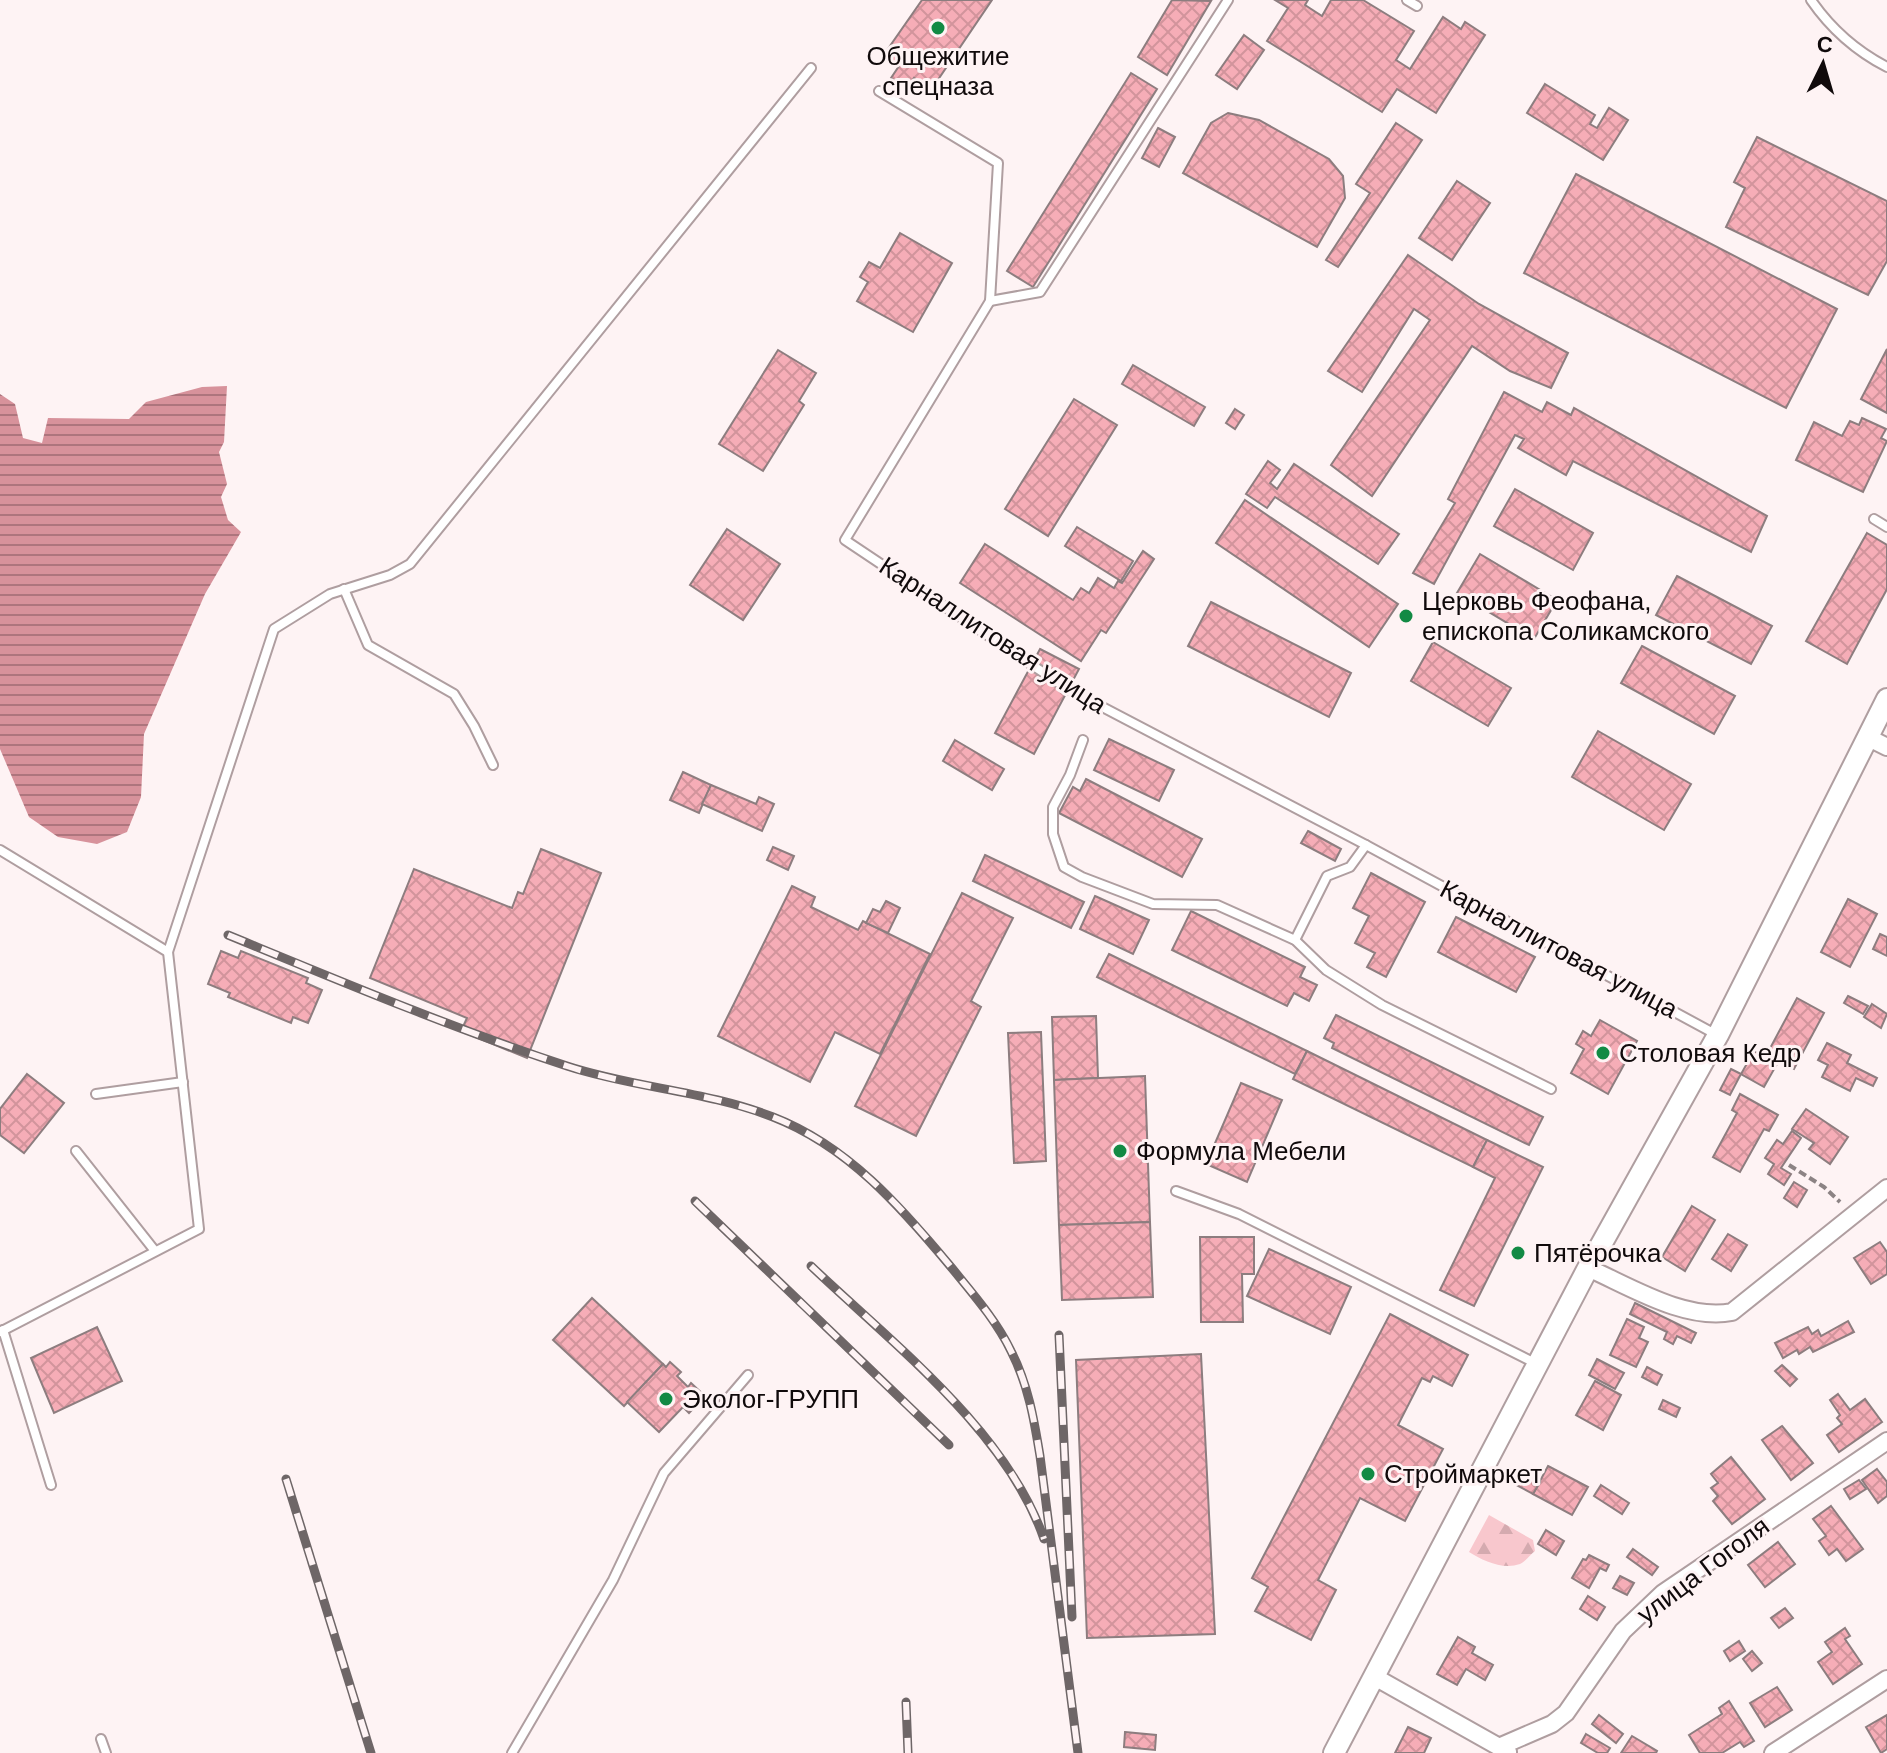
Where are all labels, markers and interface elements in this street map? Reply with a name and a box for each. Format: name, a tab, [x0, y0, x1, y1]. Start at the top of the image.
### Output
marker: Общежитие спецназа	[929, 19, 947, 37]
north arrow	[1783, 24, 1863, 104]
text: С	[1816, 31, 1834, 58]
place label: Общежитие спецназа	[866, 41, 1010, 101]
street label: Карналлитовая улица	[874, 550, 1113, 720]
place label: Церковь Феофана, епископа Соликамского	[1422, 586, 1709, 646]
marker: Церковь Феофана, епископа Соликамского	[1397, 607, 1415, 625]
street label: Карналлитовая улица	[1435, 874, 1683, 1025]
place label: Столовая Кедр	[1619, 1038, 1801, 1068]
marker: Столовая Кедр	[1594, 1044, 1612, 1062]
place label: Формула Мебели	[1136, 1136, 1346, 1166]
marker: Формула Мебели	[1111, 1142, 1129, 1160]
place label: Пятёрочка	[1534, 1238, 1662, 1268]
marker: Пятёрочка	[1509, 1244, 1527, 1262]
place label: Эколог-ГРУПП	[682, 1384, 859, 1414]
marker: Эколог-ГРУПП	[657, 1390, 675, 1408]
place label: Строймаркет	[1384, 1459, 1542, 1489]
marker: Строймаркет	[1359, 1465, 1377, 1483]
street label: улица Гоголя	[1631, 1511, 1775, 1629]

